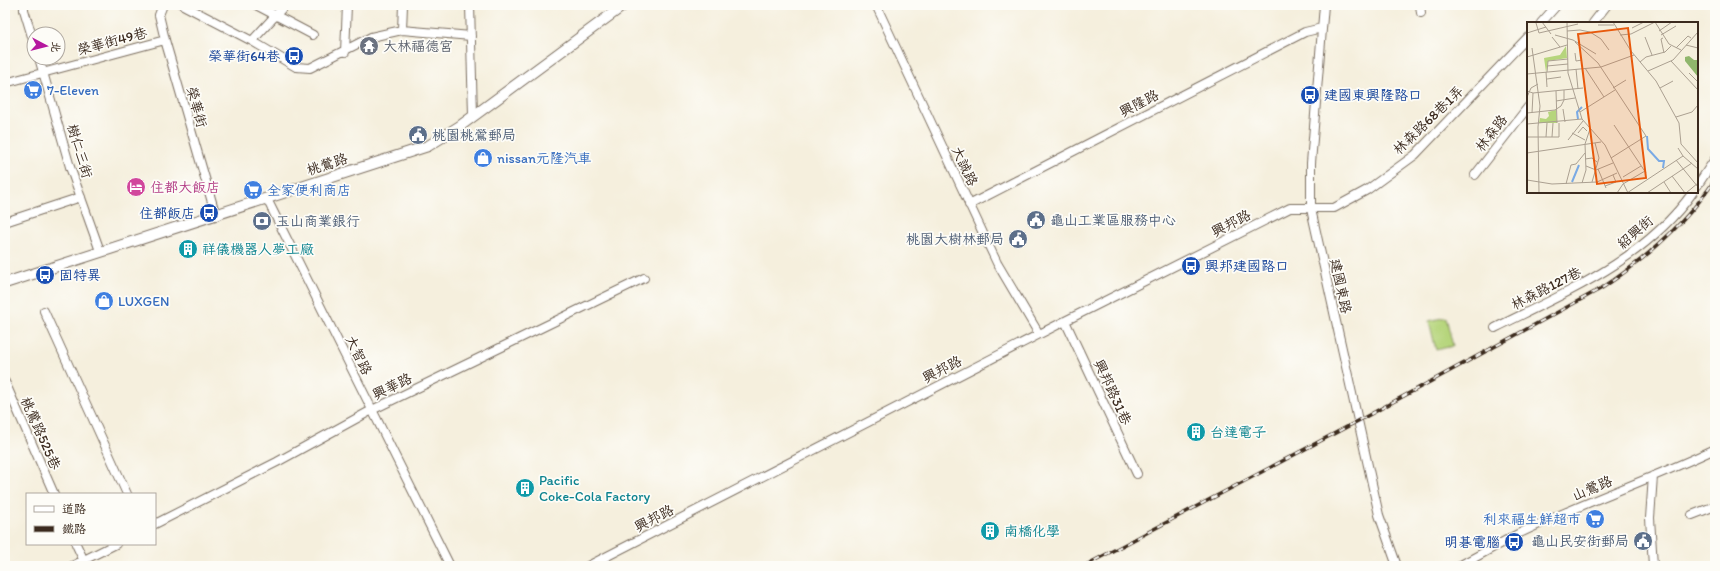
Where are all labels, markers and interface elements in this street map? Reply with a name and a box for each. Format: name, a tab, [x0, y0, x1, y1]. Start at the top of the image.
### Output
inset map	[1527, 22, 1698, 193]
street label: 榮華街49巷	[75, 24, 150, 59]
north arrow	[26, 26, 66, 66]
temple icon: 大林福德宮	[358, 35, 380, 57]
place label: 大林福德宮	[383, 38, 453, 55]
text: 北	[48, 41, 63, 53]
bus stop icon: 榮華街64巷	[283, 45, 305, 67]
place label: 榮華街64巷	[208, 48, 281, 65]
supermarket icon: 7-Eleven	[22, 79, 44, 101]
place label: 7-Eleven	[47, 82, 99, 99]
street label: 林森路68巷1弄	[1390, 82, 1467, 158]
bus stop icon: 建國東興隆路口	[1299, 84, 1321, 106]
street label: 榮華街	[183, 85, 210, 130]
street label: 興隆路	[1117, 86, 1162, 121]
place label: 建國東興隆路口	[1324, 87, 1422, 104]
street label: 林森路	[1472, 112, 1511, 155]
street label: 樹仁三街	[63, 122, 96, 180]
public building icon: 桃園桃鶯郵局	[407, 124, 429, 146]
place label: 桃園桃鶯郵局	[432, 127, 516, 144]
street label: 大誠路	[948, 144, 981, 189]
shop icon: nissan元隆汽車	[472, 147, 494, 169]
street label: 桃鶯路	[305, 150, 350, 179]
place label: nissan元隆汽車	[497, 150, 592, 167]
hotel icon: 住都大飯店	[125, 176, 147, 198]
place label: 住都大飯店	[150, 179, 220, 196]
supermarket icon: 全家便利商店	[242, 179, 264, 201]
place label: 全家便利商店	[267, 182, 351, 199]
bus stop icon: 住都飯店	[198, 202, 220, 224]
place label: 住都飯店	[139, 205, 195, 222]
street label: 興邦路	[1209, 206, 1254, 241]
public building icon: 龜山工業區服務中心	[1025, 209, 1047, 231]
bank icon: 玉山商業銀行	[251, 210, 273, 232]
place label: 龜山工業區服務中心	[1050, 212, 1176, 229]
street label: 紹興街	[1614, 212, 1657, 253]
place label: 玉山商業銀行	[276, 213, 360, 230]
public building icon: 桃園大樹林郵局	[1007, 228, 1029, 250]
place label: 桃園大樹林郵局	[906, 231, 1004, 248]
building icon: 祥儀機器人夢工廠	[177, 238, 199, 260]
place label: 祥儀機器人夢工廠	[202, 241, 314, 258]
bus stop icon: 興邦建國路口	[1180, 255, 1202, 277]
street label: 建國東路	[1326, 257, 1355, 315]
place label: 興邦建國路口	[1205, 258, 1289, 275]
street label: 林森路127巷	[1508, 263, 1585, 313]
bus stop icon: 固特異	[34, 264, 56, 286]
place label: 固特異	[59, 267, 101, 284]
shop icon: LUXGEN	[93, 290, 115, 312]
place label: LUXGEN	[118, 293, 169, 310]
street label: 大智路	[342, 333, 375, 378]
street label: 興邦路	[920, 352, 965, 387]
street label: 興邦路31巷	[1090, 357, 1135, 428]
street label: 興華路	[370, 370, 415, 403]
street label: 桃鶯路525巷	[17, 394, 65, 473]
building icon: 台達電子	[1185, 421, 1207, 443]
place label: 台達電子	[1210, 424, 1266, 441]
place label: Pacific Coke-Cola Factory	[539, 472, 650, 505]
street label: 山鶯路	[1570, 472, 1615, 504]
building icon: Pacific Coke-Cola Factory	[514, 477, 536, 499]
legend	[26, 493, 156, 545]
street label: 興邦路	[632, 501, 677, 536]
text: 道路	[62, 502, 86, 516]
supermarket icon: 利來福生鮮超市	[1584, 508, 1606, 530]
place label: 利來福生鮮超市	[1483, 511, 1581, 528]
building icon: 南橋化學	[979, 520, 1001, 542]
text: 鐵路	[62, 522, 86, 536]
place label: 南橋化學	[1004, 523, 1060, 540]
public building icon: 龜山民安街郵局	[1632, 530, 1654, 552]
bus stop icon: 明碁電腦	[1503, 531, 1525, 553]
place label: 龜山民安街郵局	[1531, 533, 1629, 550]
place label: 明碁電腦	[1444, 534, 1500, 551]

